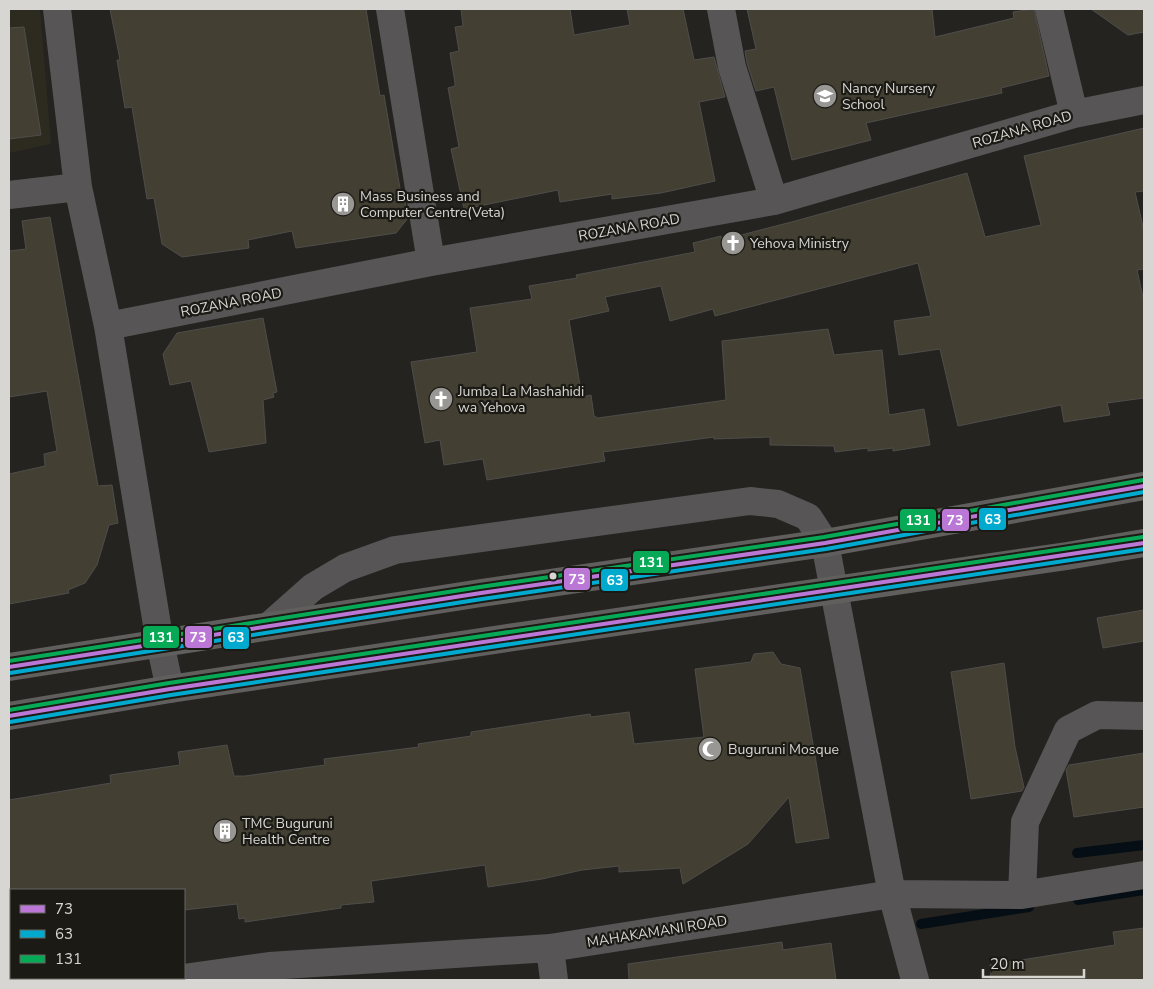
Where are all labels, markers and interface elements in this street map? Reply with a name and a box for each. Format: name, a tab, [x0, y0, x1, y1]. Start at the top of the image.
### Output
place label: Nancy Nursery School	[842, 79, 936, 114]
school or university icon: Nancy Nursery School	[812, 83, 838, 109]
street label: ROZANA ROAD	[970, 106, 1074, 153]
place label: Mass Business and Computer Centre(Veta)	[360, 187, 505, 222]
building icon: Mass Business and Computer Centre(Veta)	[330, 191, 356, 217]
street label: ROZANA ROAD	[577, 209, 681, 246]
church icon: Yehova Ministry	[720, 230, 746, 256]
place label: Yehova Ministry	[749, 234, 850, 253]
street label: ROZANA ROAD	[179, 283, 283, 322]
place label: Jumba La Mashahidi wa Yehova	[457, 382, 584, 417]
church icon: Jumba La Mashahidi wa Yehova	[428, 386, 454, 412]
line badge: 63	[978, 507, 1007, 531]
line badge: 131	[899, 508, 937, 532]
line badge: 73	[941, 508, 970, 532]
text: 63	[985, 510, 1001, 529]
text: 131	[905, 511, 931, 530]
text: 73	[947, 511, 963, 530]
line badge: 131	[632, 550, 670, 574]
text: 131	[638, 553, 664, 572]
line badge: 73	[563, 567, 591, 591]
line badge: 63	[600, 568, 629, 592]
text: 73	[569, 570, 585, 589]
unlabelled marker	[548, 571, 558, 581]
text: 63	[607, 571, 623, 590]
line badge: 131	[142, 625, 180, 649]
line badge: 73	[184, 625, 213, 649]
line badge: 63	[222, 626, 250, 650]
text: 131	[148, 628, 174, 647]
text: 73	[190, 628, 206, 647]
text: 63	[228, 628, 244, 647]
mosque icon: Buguruni Mosque	[697, 736, 723, 762]
place label: Buguruni Mosque	[728, 740, 839, 759]
place label: TMC Buguruni Health Centre	[242, 814, 333, 849]
building icon: TMC Buguruni Health Centre	[212, 818, 238, 844]
legend	[10, 889, 185, 979]
text: 73	[55, 899, 73, 919]
street label: MAHAKAMANI ROAD	[586, 911, 729, 952]
text: 63	[55, 924, 73, 944]
scale bar	[983, 946, 1084, 978]
text: 131	[55, 949, 82, 969]
text: 20 m	[990, 954, 1025, 974]

